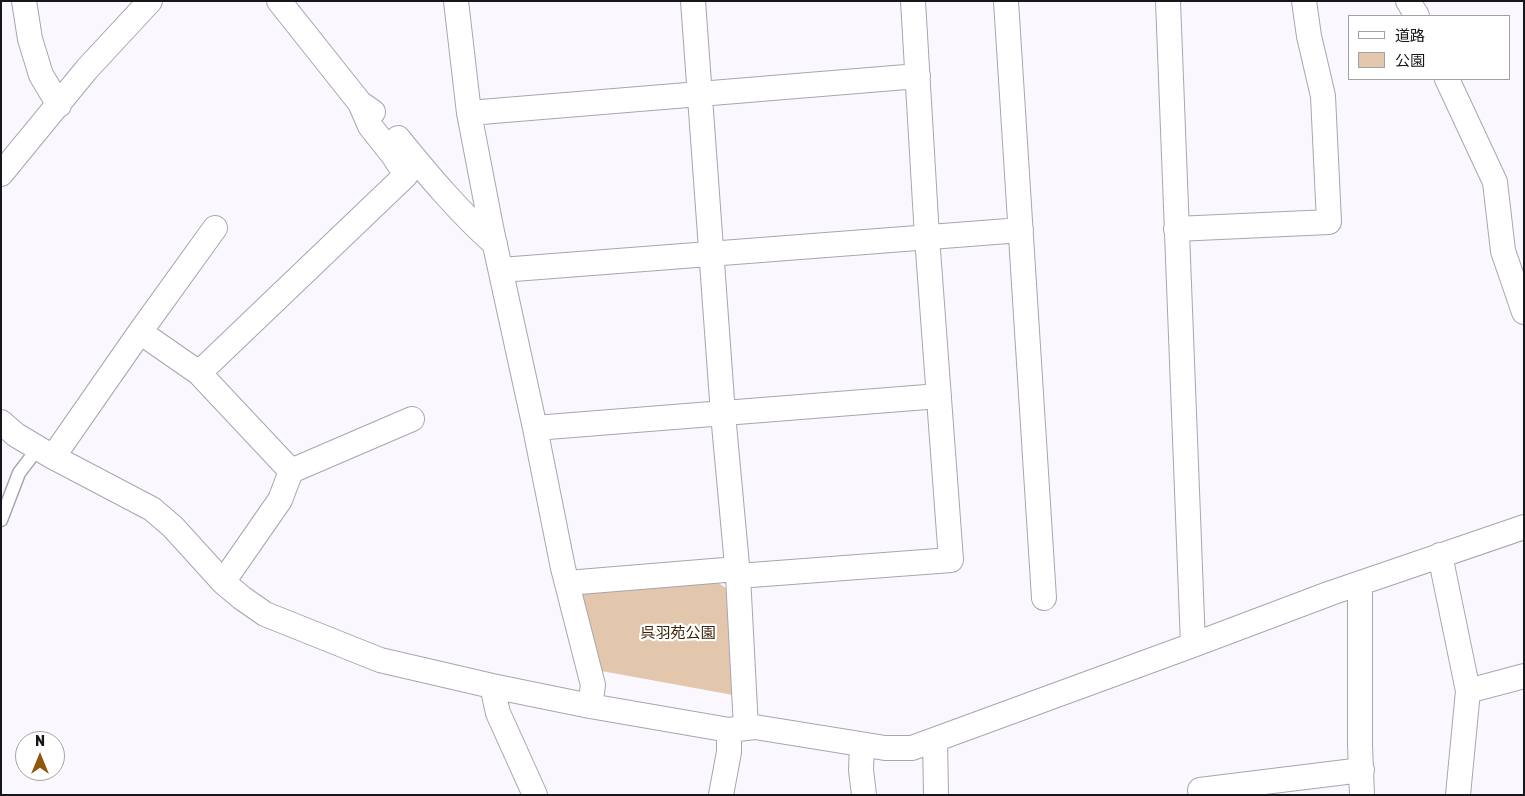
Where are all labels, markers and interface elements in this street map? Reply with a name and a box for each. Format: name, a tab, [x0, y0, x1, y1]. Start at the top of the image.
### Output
legend	[1348, 15, 1510, 80]
text: 道路	[1395, 27, 1425, 45]
text: 公園	[1395, 52, 1425, 70]
park label: 呉羽苑公園	[641, 625, 715, 643]
north arrow	[15, 731, 65, 781]
text: N	[35, 733, 45, 750]

